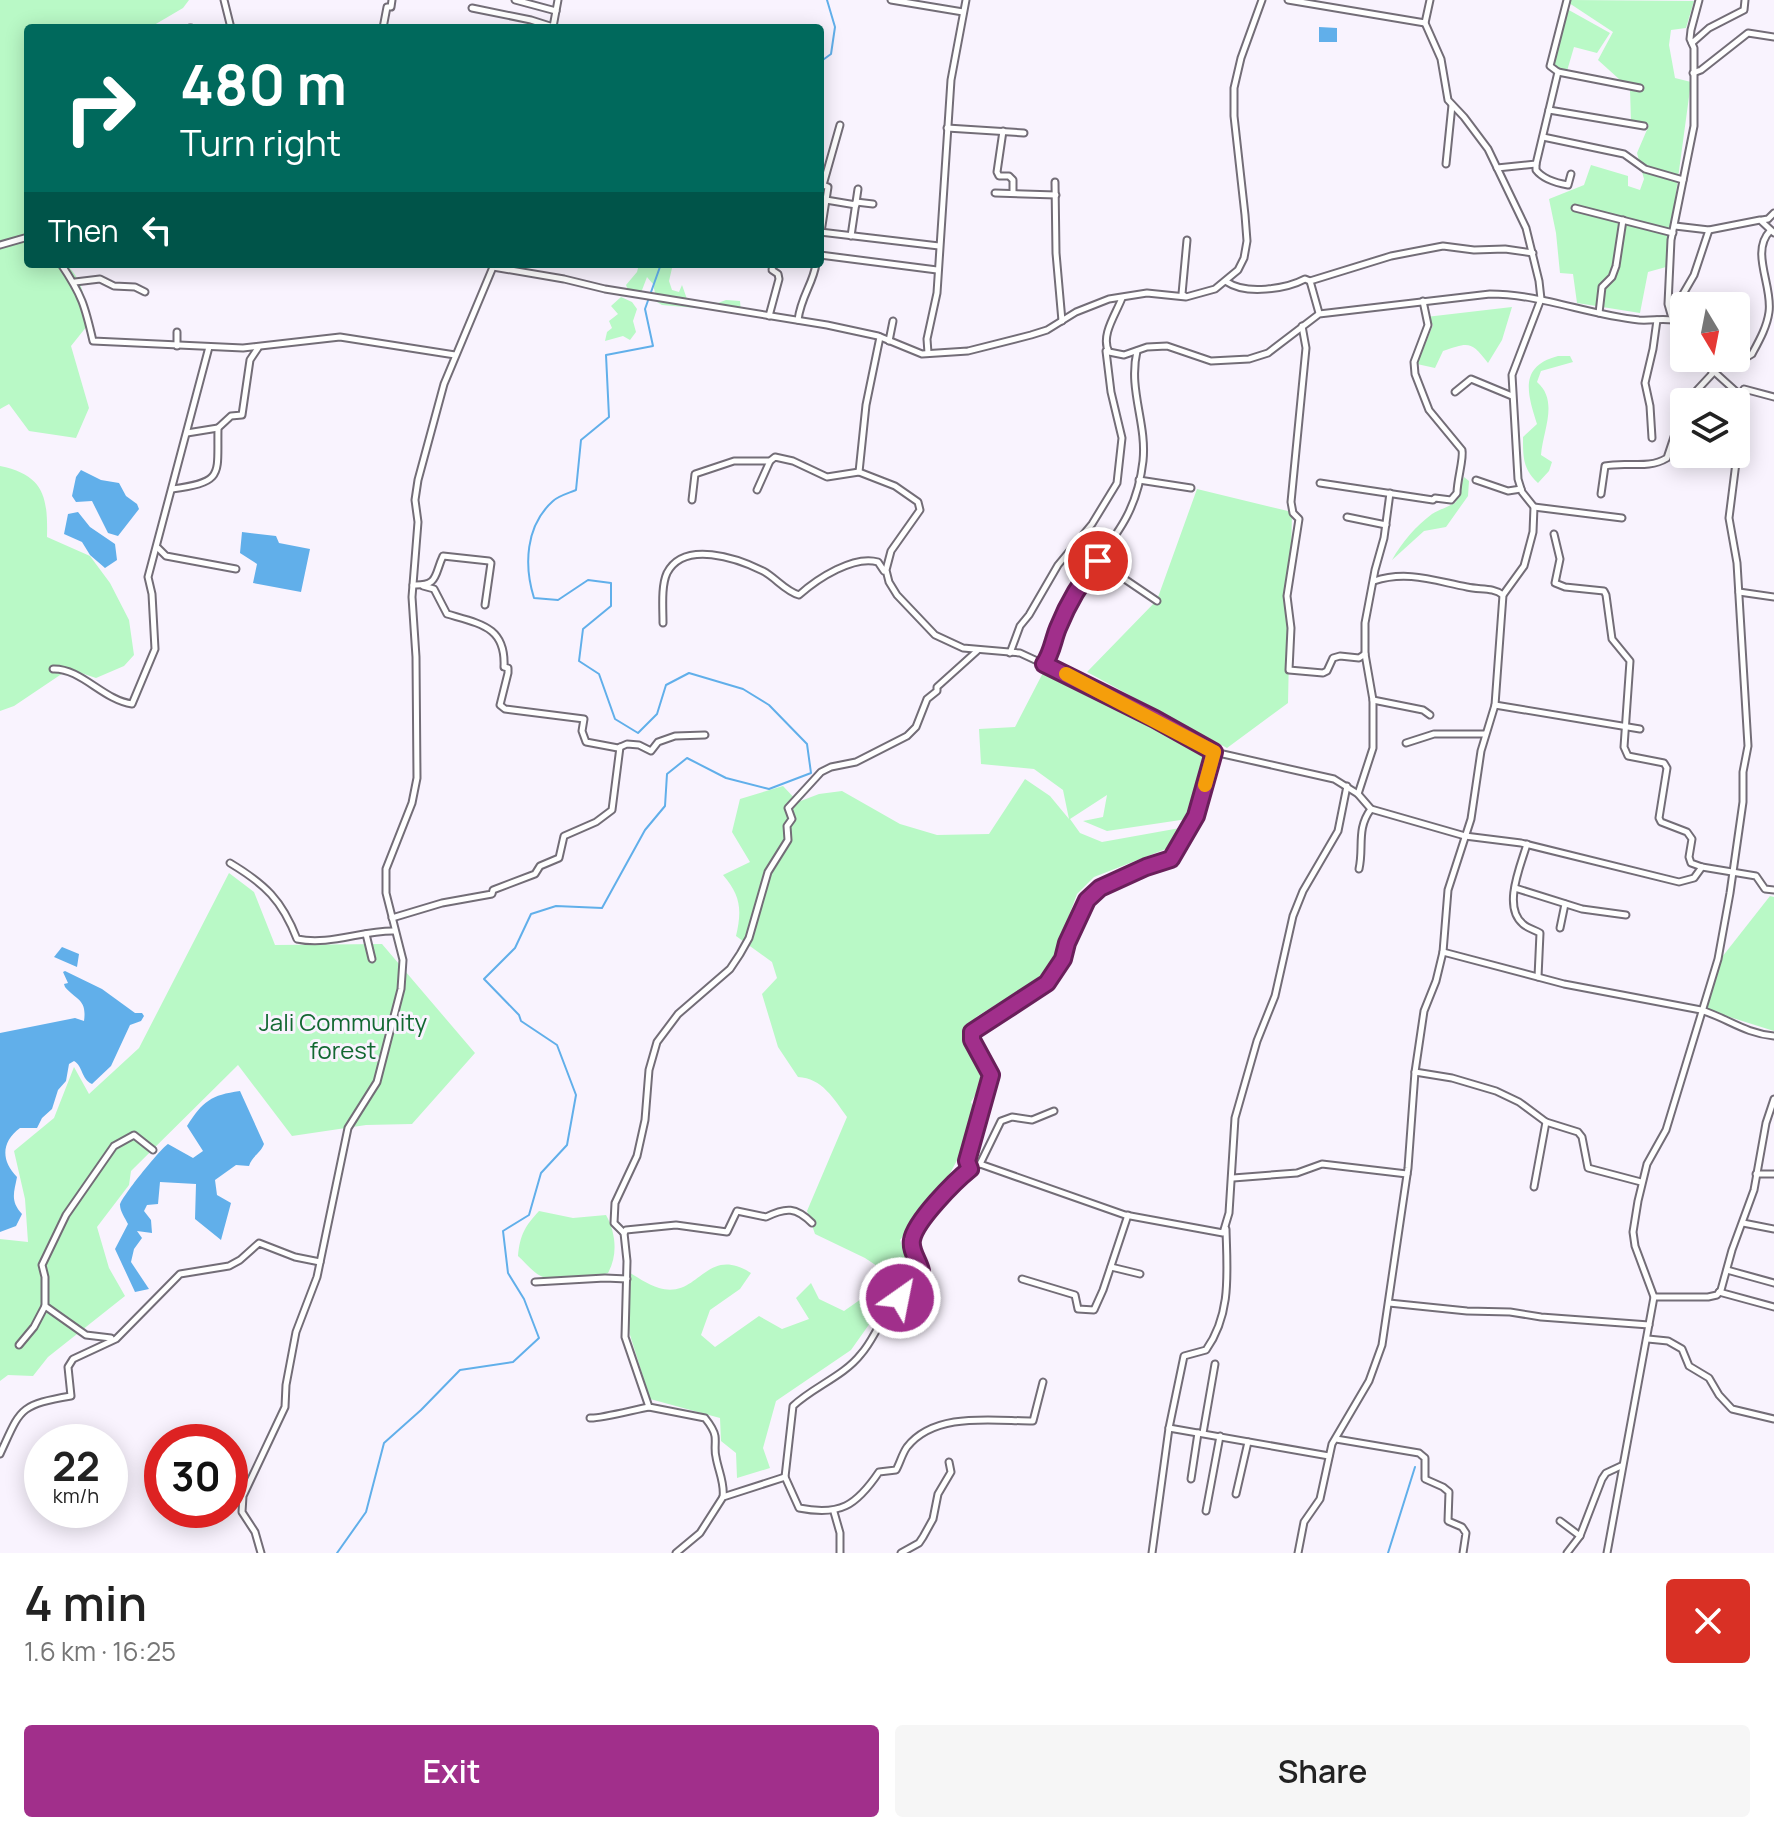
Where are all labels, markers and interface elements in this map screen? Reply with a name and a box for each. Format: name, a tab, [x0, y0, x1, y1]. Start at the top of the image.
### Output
text: 480 m	[180, 45, 347, 122]
icon: right	[48, 56, 152, 160]
text: Turn right	[180, 118, 341, 167]
icon: left	[135, 208, 179, 252]
text: Then	[48, 210, 119, 251]
north arrow	[1670, 292, 1750, 372]
map controls	[1670, 292, 1750, 468]
button: layers	[1670, 388, 1750, 468]
pin	[1064, 527, 1132, 595]
icon: arrive	[1076, 539, 1120, 583]
park label: Jali Community forest	[259, 1005, 428, 1066]
position arrow	[858, 1256, 942, 1340]
speed limit sign: 30	[144, 1424, 248, 1528]
text: 22	[52, 1438, 100, 1493]
text: km/h	[53, 1482, 99, 1509]
text: 4 min	[24, 1570, 147, 1635]
button: close	[1666, 1579, 1750, 1663]
text: 1.6 km · 16:25	[24, 1633, 176, 1669]
button: Exit	[24, 1725, 879, 1817]
button: Share	[895, 1725, 1750, 1817]

